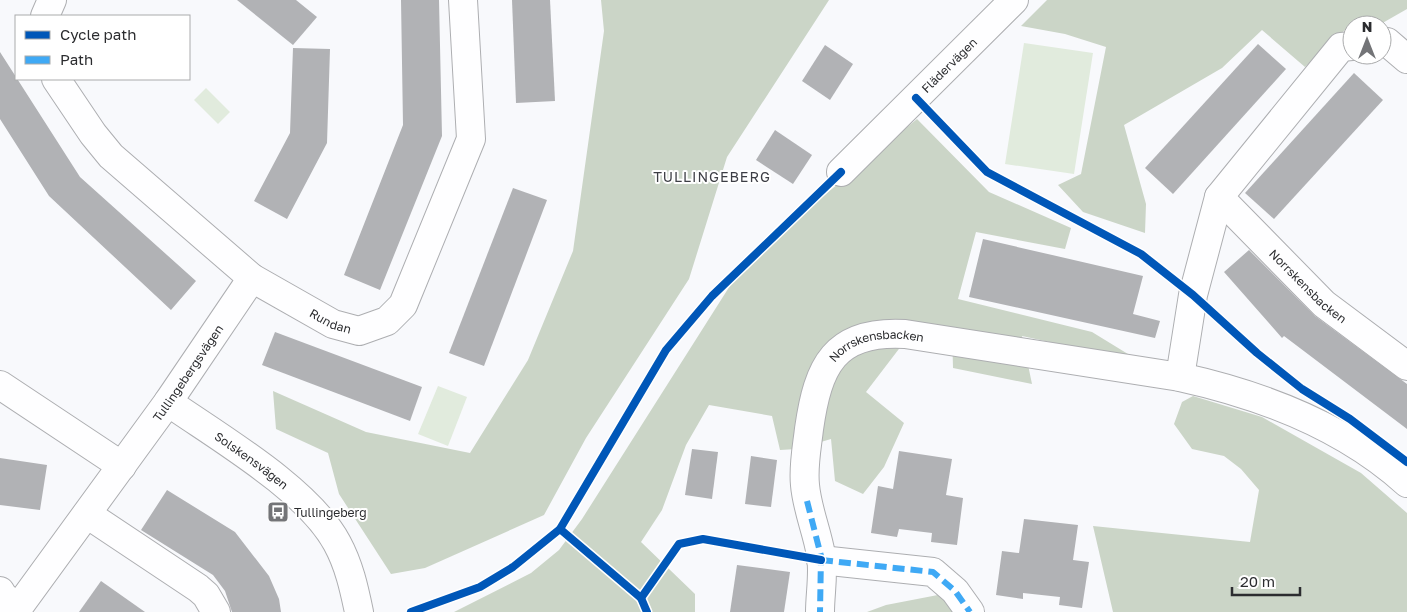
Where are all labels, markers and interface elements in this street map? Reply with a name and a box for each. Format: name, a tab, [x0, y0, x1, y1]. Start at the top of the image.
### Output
legend	[15, 15, 190, 80]
north arrow	[1342, 15, 1392, 65]
text: N	[1362, 18, 1372, 35]
text: Cycle path	[60, 25, 136, 43]
street label: Flädervägen	[918, 34, 980, 96]
text: Path	[60, 50, 93, 68]
district label: TULLINGEBERG	[653, 168, 771, 185]
street label: Norrskensbacken	[1267, 246, 1350, 326]
street label: Rundan	[307, 305, 353, 336]
street label: Tullingebergsvägen	[149, 321, 226, 424]
street label: Norrskensbacken	[825, 326, 925, 365]
street label: Solskensvägen	[212, 428, 292, 492]
bus stop icon: Tullingeberg	[266, 500, 290, 524]
place label: Tullingeberg	[294, 505, 367, 520]
scale bar	[1232, 564, 1300, 596]
text: 20 m	[1240, 572, 1275, 590]

